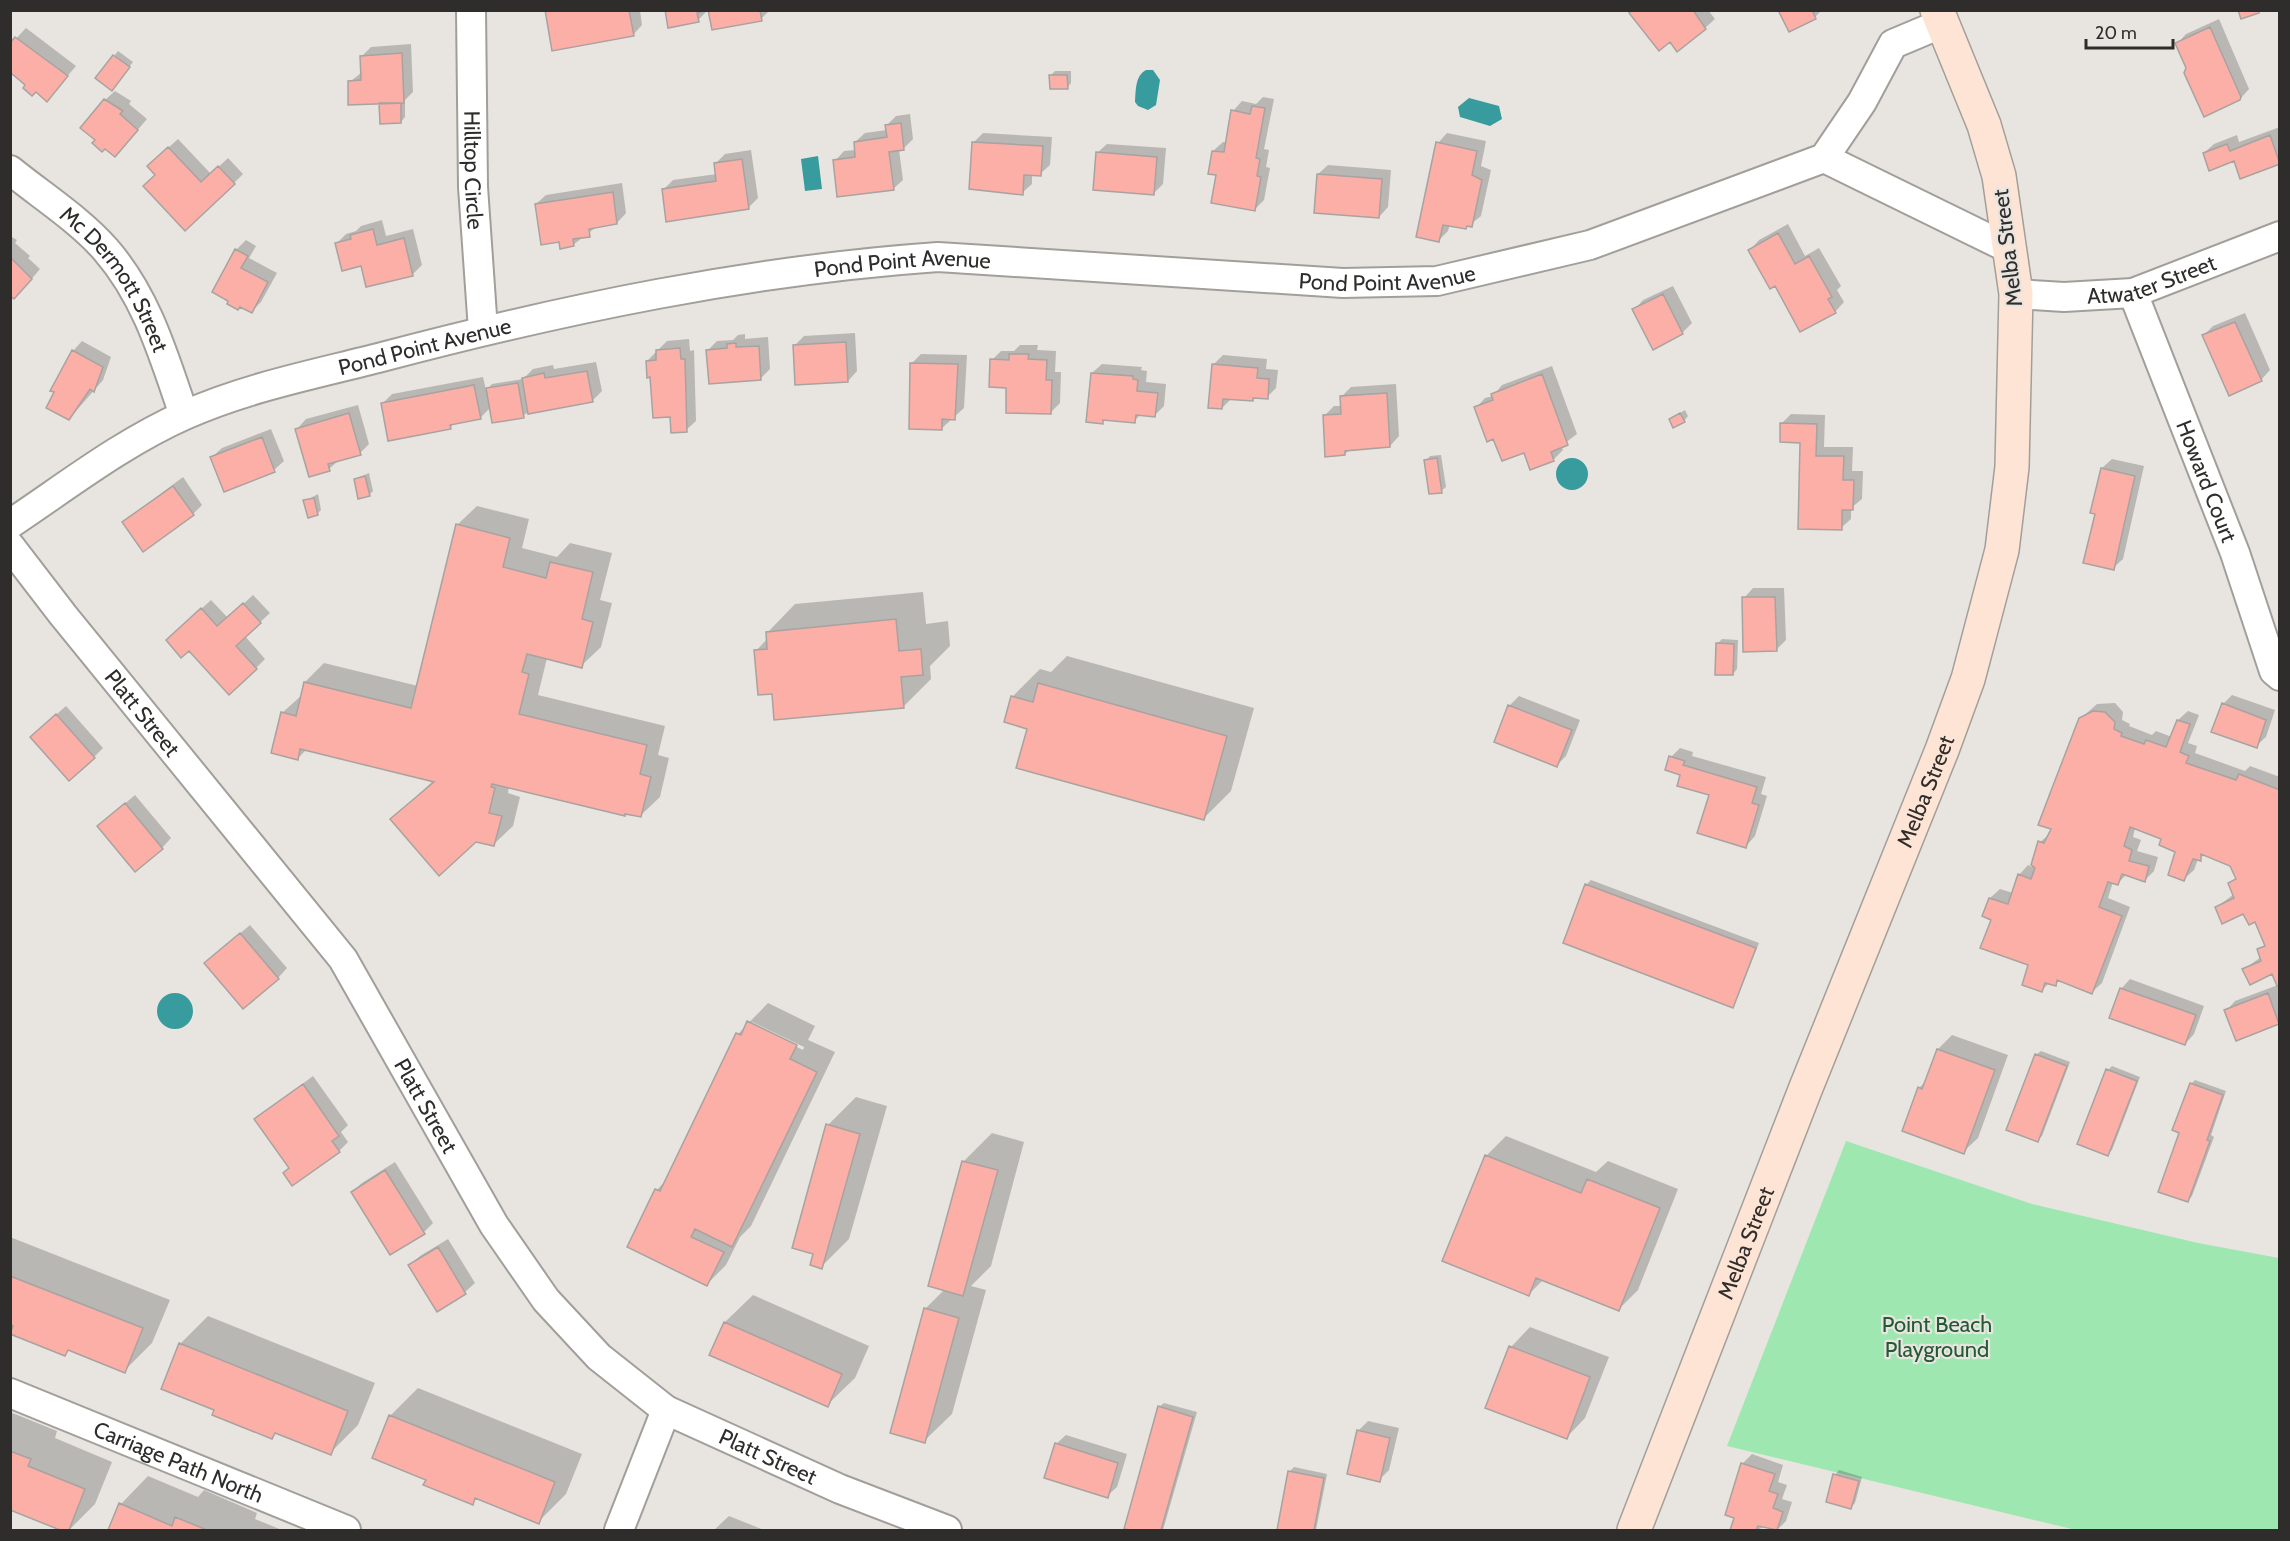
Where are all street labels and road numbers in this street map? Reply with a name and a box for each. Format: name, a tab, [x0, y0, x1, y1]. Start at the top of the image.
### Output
street label: Hilltop Circle	[458, 110, 489, 230]
street label: Melba Street	[1987, 187, 2028, 308]
street label: Mc Dermott Street	[54, 201, 174, 356]
street label: Pond Point Avenue	[813, 244, 992, 283]
street label: Atwater Street	[2086, 249, 2220, 310]
street label: Pond Point Avenue	[1298, 259, 1478, 297]
street label: Pond Point Avenue	[336, 312, 514, 381]
street label: Howard Court	[2170, 416, 2243, 547]
street label: Platt Street	[99, 664, 186, 762]
street label: Melba Street	[1891, 731, 1960, 852]
street label: Platt Street	[388, 1054, 464, 1158]
street label: Melba Street	[1712, 1182, 1780, 1303]
street label: Carriage Path North	[89, 1416, 267, 1509]
street label: Platt Street	[715, 1423, 821, 1491]

